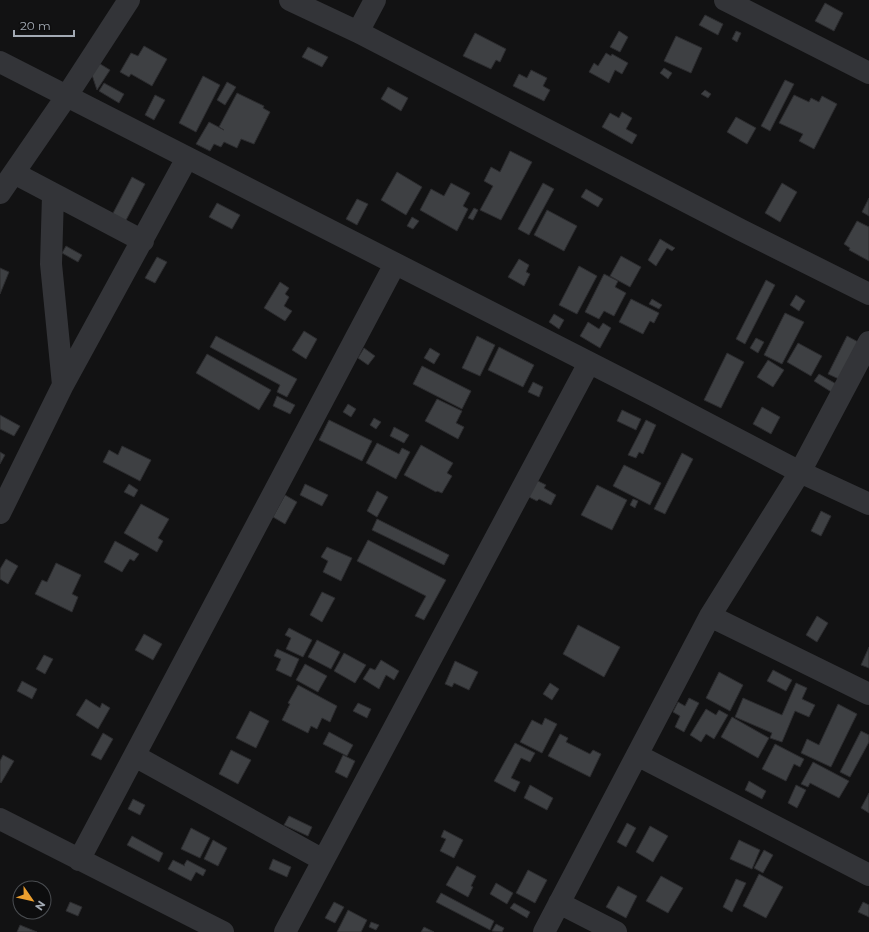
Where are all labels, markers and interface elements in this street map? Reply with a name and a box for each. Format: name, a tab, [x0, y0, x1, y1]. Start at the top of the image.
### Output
scale bar	[14, 12, 74, 38]
text: 20 m	[20, 18, 51, 33]
north arrow	[12, 880, 52, 920]
text: N	[32, 898, 49, 913]

